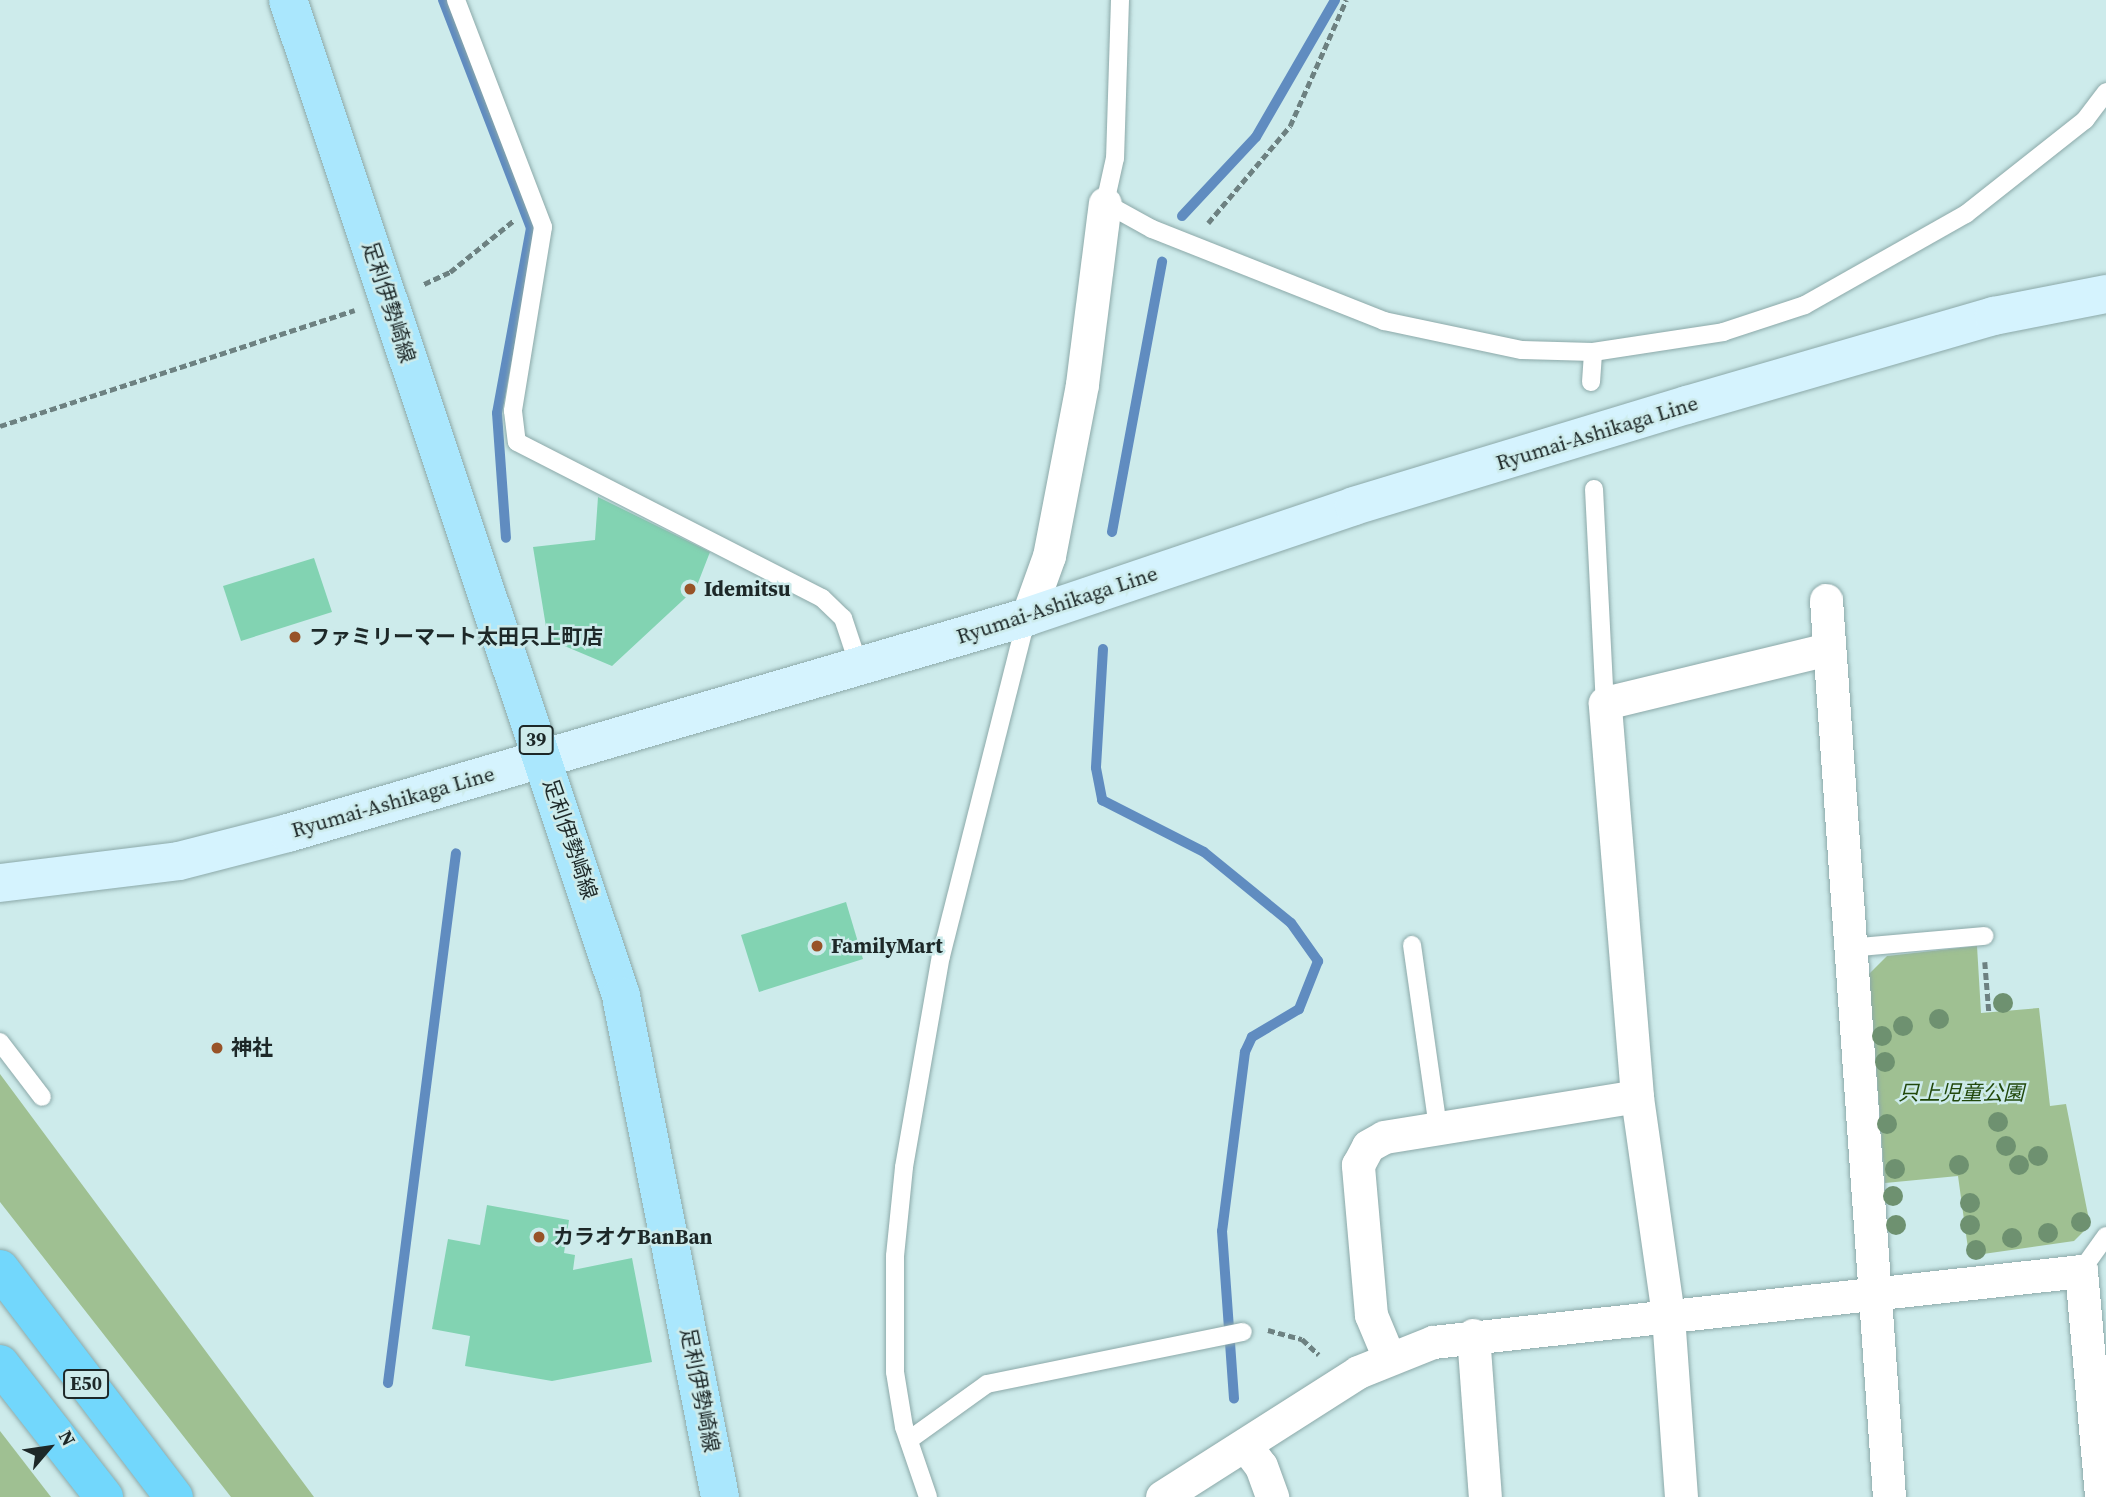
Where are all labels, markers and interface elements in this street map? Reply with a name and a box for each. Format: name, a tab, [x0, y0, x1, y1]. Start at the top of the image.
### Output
street label: 足利伊勢崎線	[358, 238, 420, 366]
street label: Ryumai-Ashikaga Line	[1493, 390, 1701, 476]
street label: Ryumai-Ashikaga Line	[953, 561, 1161, 649]
place label: Idemitsu	[704, 576, 790, 602]
marker: Idemitsu	[682, 581, 698, 597]
place label: ファミリーマート太田只上町店	[309, 624, 603, 650]
marker: ファミリーマート太田只上町店	[287, 629, 303, 645]
road number: 39	[518, 724, 554, 755]
street label: Ryumai-Ashikaga Line	[289, 761, 497, 843]
street label: 足利伊勢崎線	[538, 775, 602, 903]
place label: FamilyMart	[831, 933, 943, 959]
marker: FamilyMart	[809, 938, 825, 954]
place label: 神社	[231, 1035, 273, 1061]
marker: 神社	[209, 1040, 225, 1056]
park label: 只上児童公園	[1898, 1080, 2024, 1106]
place label: カラオケBanBan	[553, 1224, 712, 1250]
marker: カラオケBanBan	[531, 1229, 547, 1245]
street label: 足利伊勢崎線	[676, 1326, 724, 1454]
road number: E50	[62, 1368, 110, 1400]
north arrow	[14, 1413, 84, 1483]
text: N	[53, 1425, 82, 1450]

